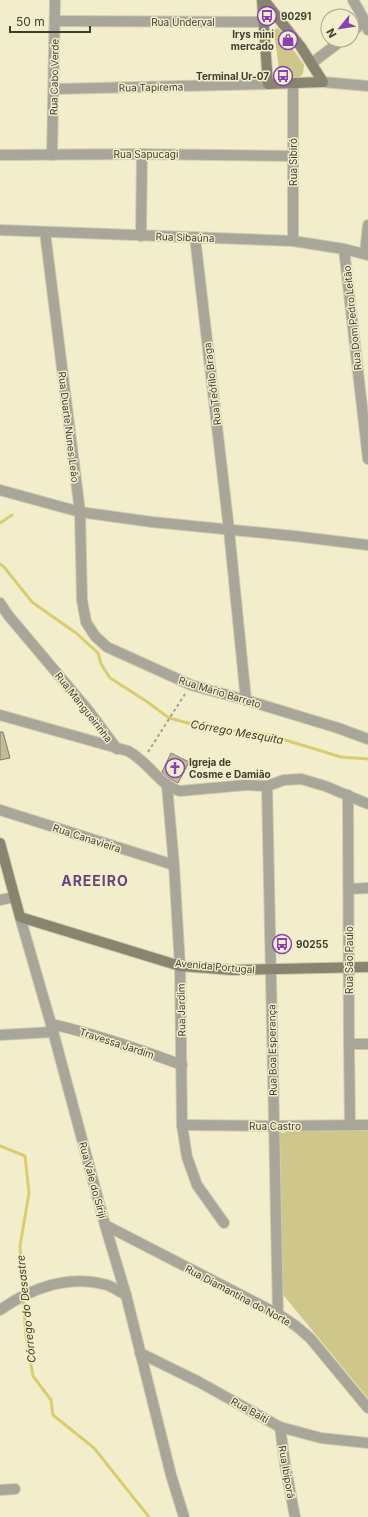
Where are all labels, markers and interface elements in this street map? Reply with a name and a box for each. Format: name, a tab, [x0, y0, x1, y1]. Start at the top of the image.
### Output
bus stop icon: 90291	[256, 5, 278, 27]
scale bar	[10, 8, 90, 34]
north arrow	[320, 8, 360, 48]
place label: 90291	[281, 10, 311, 22]
text: 50 m	[16, 14, 45, 29]
street label: Rua Underval	[151, 16, 215, 28]
text: N	[323, 26, 339, 40]
place label: Irys mini mercado	[231, 28, 274, 52]
shop icon: Irys mini mercado	[277, 29, 299, 51]
street label: Rua Cabo Verde	[47, 39, 61, 115]
bus stop icon: Terminal Ur-07	[272, 65, 294, 87]
place label: Terminal Ur-07	[196, 70, 269, 82]
street label: Rua Tapirema	[119, 80, 183, 94]
street label: Rua Sibiró	[287, 138, 299, 186]
street label: Rua Sapucagi	[114, 148, 178, 160]
street label: Rua Sibaúna	[155, 230, 215, 244]
street label: Rua Dom Pedro Leitão	[341, 265, 363, 371]
street label: Rua Teófilo Braga	[201, 342, 223, 426]
street label: Rua Duarte Nunes Leão	[56, 371, 82, 483]
street label: Rua Mangueirinha	[53, 670, 115, 744]
street label: Rua Mário Barreto	[177, 674, 263, 710]
water label: Córrego Mesquita	[190, 717, 285, 747]
place label: Igreja de Cosme e Damião	[189, 756, 271, 780]
church icon: Igreja de Cosme e Damião	[164, 757, 186, 779]
street label: Rua Canavieira	[52, 821, 122, 855]
district label: AREEIRO	[61, 872, 129, 889]
street label: Rua São Paulo	[343, 926, 355, 994]
bus stop icon: 90255	[271, 933, 293, 955]
place label: 90255	[296, 938, 328, 950]
street label: Avenida Portugal	[175, 957, 255, 975]
street label: Rua Jardim	[175, 983, 187, 1037]
street label: Rua Boa Esperança	[265, 1004, 279, 1096]
street label: Travessa Jardim	[78, 1025, 156, 1061]
street label: Rua Castro	[249, 1120, 301, 1132]
street label: Rua Vale do Siriji	[77, 1140, 109, 1220]
water label: Córrego do Desastre	[13, 1254, 39, 1364]
street label: Rua Diamantina do Norte	[183, 1262, 293, 1328]
street label: Rua Baiti	[229, 1395, 271, 1425]
street label: Rua Ibiporã	[276, 1445, 298, 1499]

